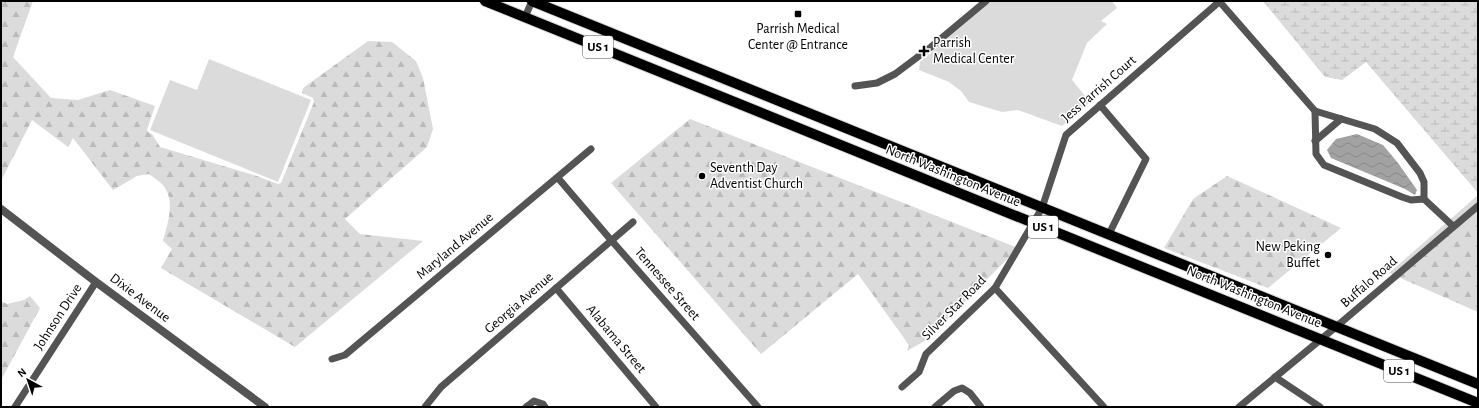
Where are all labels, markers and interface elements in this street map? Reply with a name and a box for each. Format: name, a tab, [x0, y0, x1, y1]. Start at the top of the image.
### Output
marker: Parrish Medical Center @ Entrance	[793, 9, 803, 19]
place label: Parrish Medical Center @ Entrance	[748, 22, 848, 52]
road number: US 1	[583, 36, 613, 58]
place label: Parrish Medical Center	[933, 36, 1015, 66]
marker: Parrish Medical Center	[918, 45, 930, 57]
street label: Jess Parrish Court	[1059, 53, 1139, 125]
street label: North Washington Avenue	[884, 143, 1022, 209]
place label: Seventh Day Adventist Church	[710, 161, 803, 191]
marker: Seventh Day Adventist Church	[697, 171, 707, 181]
street label: Maryland Avenue	[414, 210, 496, 282]
road number: US 1	[1028, 216, 1058, 238]
place label: New Peking Buffet	[1256, 240, 1321, 270]
street label: Tennessee Street	[632, 245, 703, 324]
marker: New Peking Buffet	[1323, 250, 1333, 260]
street label: Buffalo Road	[1338, 254, 1400, 310]
street label: North Washington Avenue	[1185, 264, 1323, 330]
street label: Georgia Avenue	[482, 270, 556, 336]
street label: Dixie Avenue	[107, 271, 173, 325]
street label: Silver Star Road	[919, 273, 989, 343]
street label: Johnson Drive	[31, 281, 85, 353]
street label: Alabama Street	[583, 302, 649, 376]
north arrow	[8, 360, 48, 400]
road number: US 1	[1384, 360, 1414, 382]
text: N	[15, 366, 28, 379]

